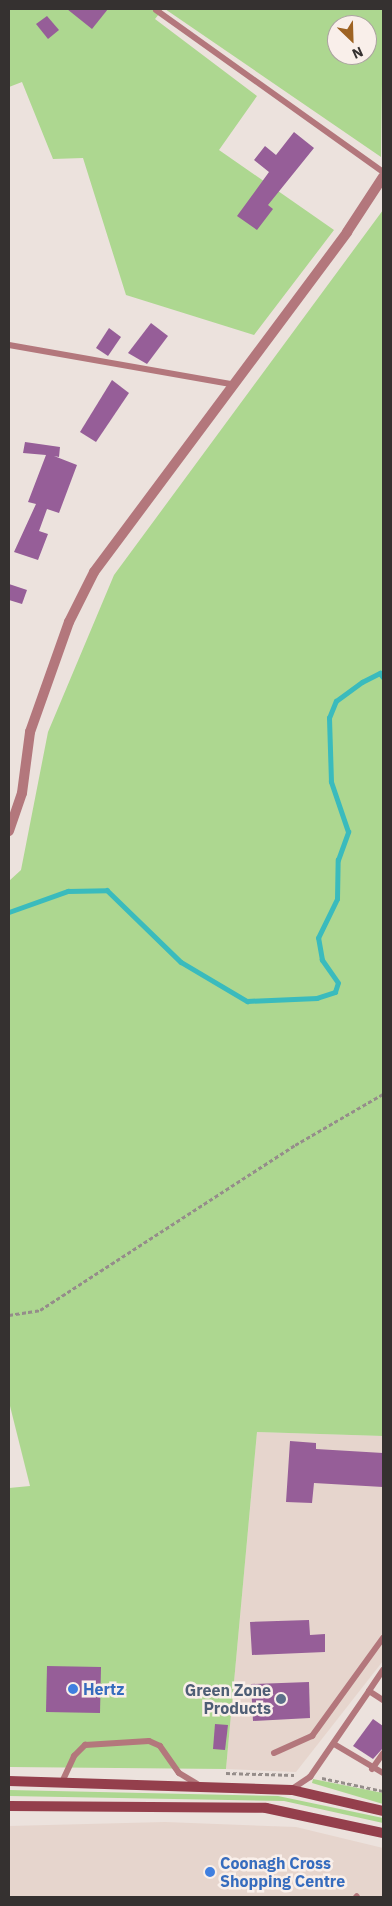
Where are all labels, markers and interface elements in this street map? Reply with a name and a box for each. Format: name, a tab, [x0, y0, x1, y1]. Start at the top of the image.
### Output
north arrow	[327, 15, 377, 65]
text: N	[349, 43, 366, 63]
place label: Hertz	[83, 1679, 125, 1699]
place label: Green Zone Products	[185, 1680, 271, 1718]
marker: Hertz	[67, 1683, 79, 1695]
marker: Green Zone Products	[275, 1693, 287, 1705]
place label: Coonagh Cross Shopping Centre	[220, 1853, 345, 1891]
marker: Coonagh Cross Shopping Centre	[204, 1866, 216, 1878]

